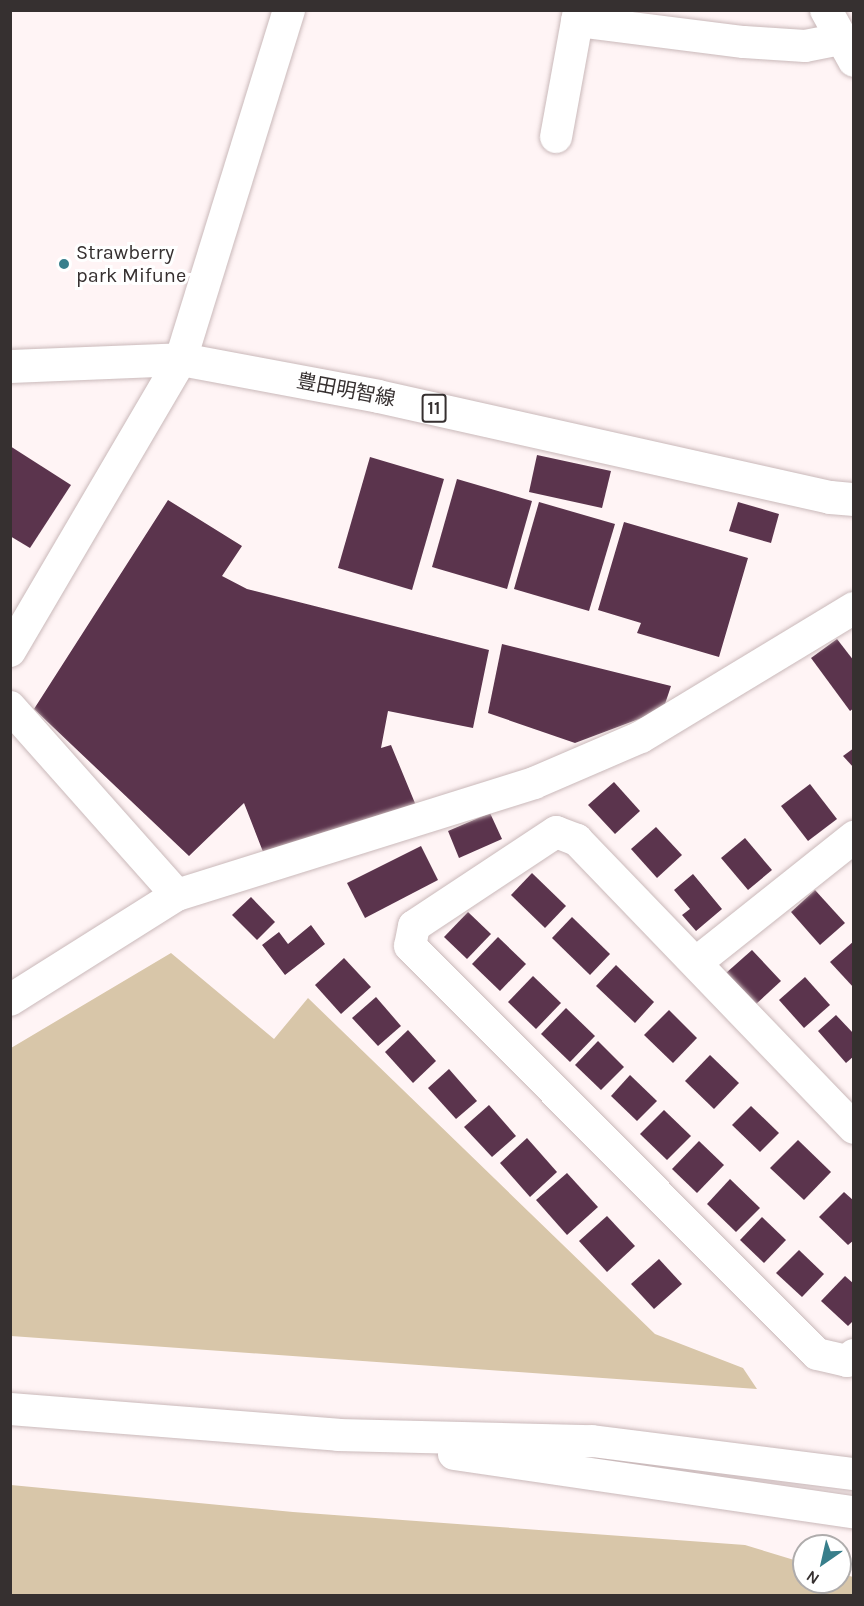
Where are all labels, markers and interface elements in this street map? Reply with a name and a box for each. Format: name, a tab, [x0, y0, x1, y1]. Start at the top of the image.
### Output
place label: Strawberry park Mifune	[76, 240, 186, 287]
marker: Strawberry park Mifune	[57, 257, 71, 271]
street label: 豊田明智線	[295, 369, 397, 411]
road number: 11	[420, 393, 448, 423]
north arrow	[792, 1534, 852, 1594]
text: N	[803, 1567, 823, 1589]

